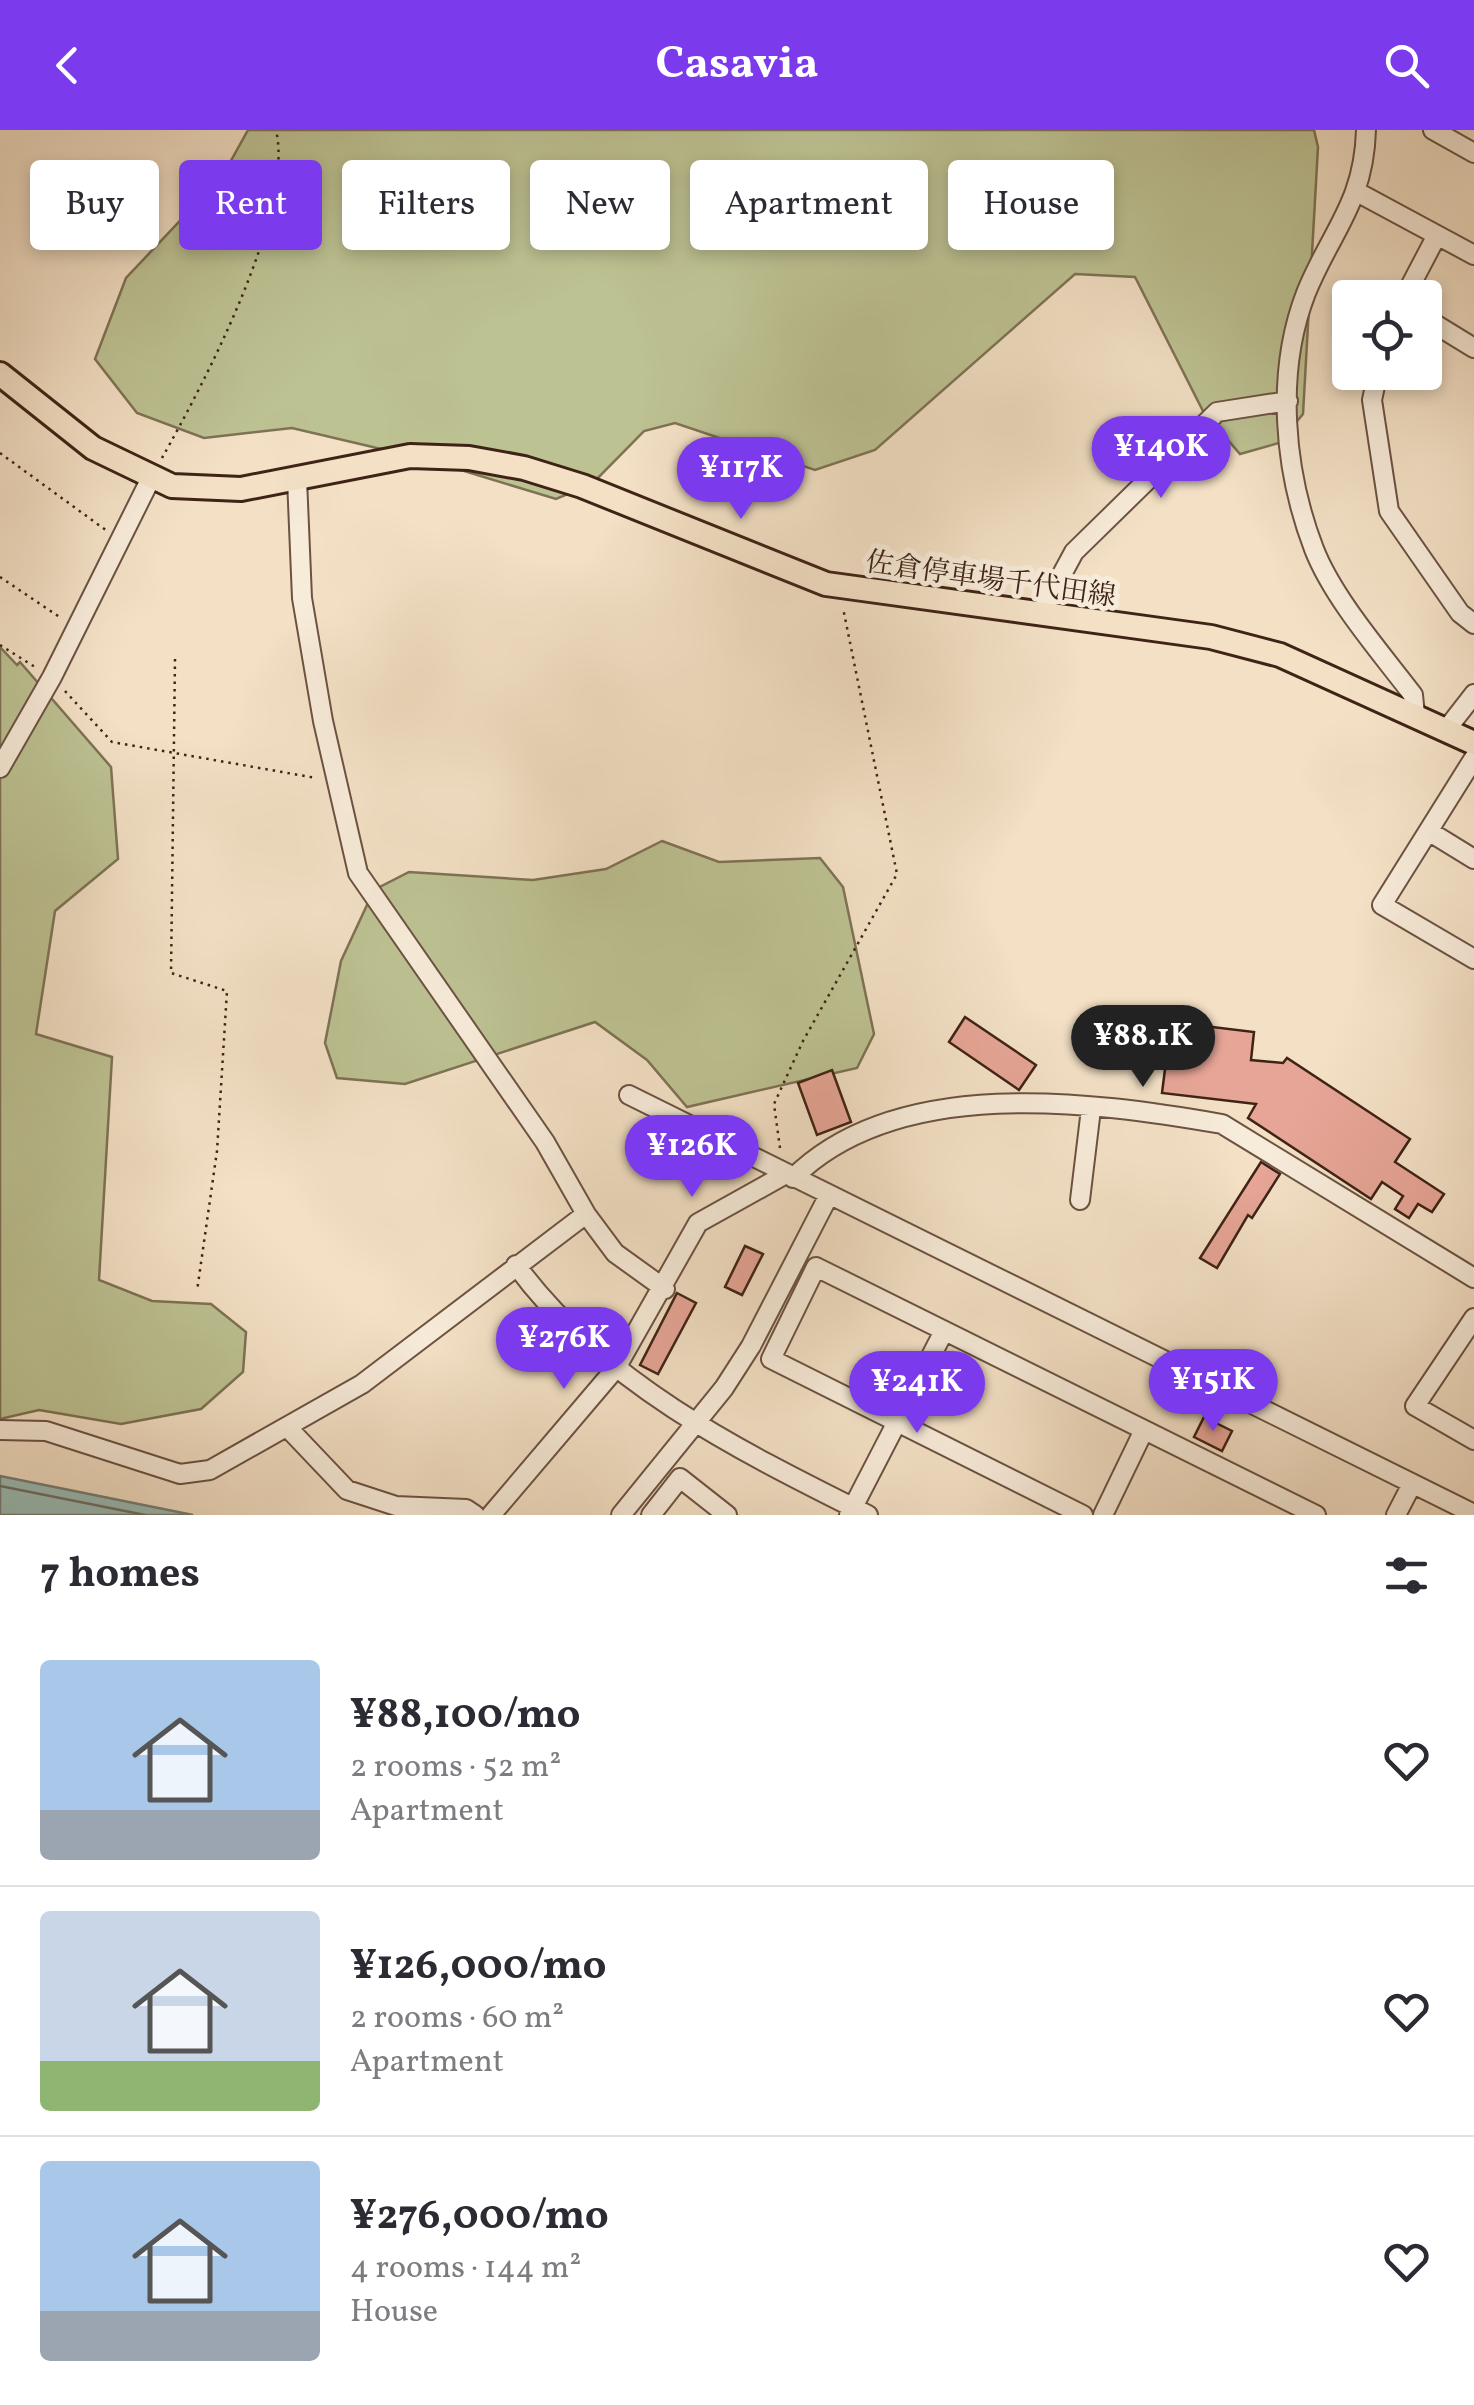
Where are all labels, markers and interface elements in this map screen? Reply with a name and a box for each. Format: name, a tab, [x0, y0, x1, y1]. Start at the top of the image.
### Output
text: Casavia	[655, 34, 819, 97]
icon: back	[40, 38, 95, 93]
icon: search	[1379, 38, 1434, 93]
chip: Buy	[30, 160, 159, 250]
chip: Rent	[179, 160, 322, 250]
chip: Filters	[342, 160, 510, 250]
chip: New	[530, 160, 670, 250]
chip: Apartment	[690, 160, 928, 250]
chip: House	[948, 160, 1114, 250]
map controls	[1332, 280, 1442, 390]
button: locate	[1332, 280, 1442, 390]
pin: ¥140K	[1091, 416, 1231, 501]
text: ¥140K	[1114, 426, 1208, 470]
pin: ¥117K	[671, 437, 811, 522]
text: ¥117K	[699, 447, 783, 491]
street label: 佐倉停車場千代田線	[863, 544, 1118, 617]
pin: ¥88.1K	[1062, 1005, 1224, 1090]
text: ¥88.1K	[1093, 1015, 1193, 1059]
pin: ¥126K	[622, 1115, 762, 1200]
text: ¥126K	[647, 1125, 737, 1169]
pin: ¥276K	[494, 1307, 634, 1392]
text: ¥276K	[518, 1317, 610, 1361]
pin: ¥151K	[1143, 1349, 1283, 1434]
pin: ¥241K	[847, 1351, 987, 1436]
text: ¥151K	[1171, 1359, 1255, 1403]
text: ¥241K	[871, 1361, 963, 1405]
text: 7 homes	[40, 1546, 200, 1605]
icon: filters	[1379, 1548, 1434, 1603]
text: ¥88,100/mo	[350, 1687, 580, 1746]
icon: home	[120, 1700, 240, 1820]
icon: heart	[1379, 1733, 1434, 1788]
text: 2 rooms · 52 m²	[350, 1746, 561, 1790]
text: Apartment	[350, 1790, 504, 1834]
text: ¥126,000/mo	[350, 1938, 606, 1997]
icon: home	[120, 1951, 240, 2071]
icon: heart	[1379, 1984, 1434, 2039]
text: 2 rooms · 60 m²	[350, 1997, 564, 2041]
text: Apartment	[350, 2041, 504, 2085]
text: ¥276,000/mo	[350, 2188, 609, 2247]
icon: home	[120, 2201, 240, 2321]
icon: heart	[1379, 2234, 1434, 2289]
text: 4 rooms · 144 m²	[350, 2247, 581, 2291]
text: House	[350, 2291, 438, 2335]

